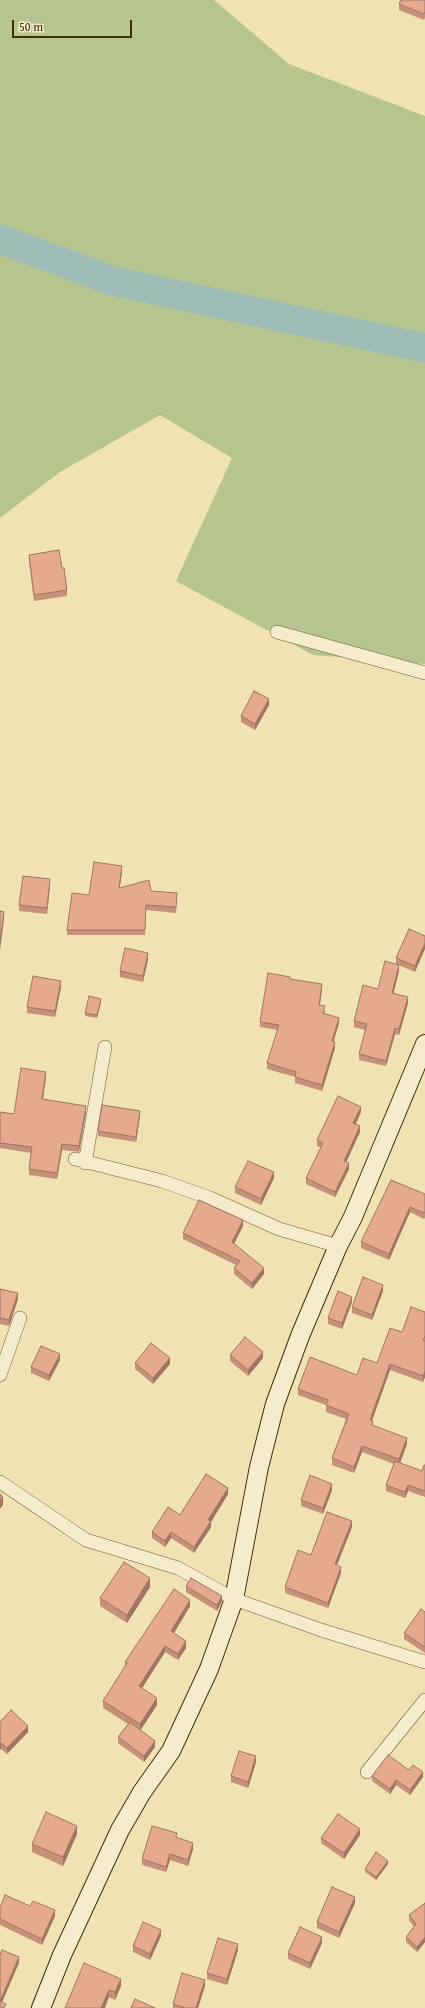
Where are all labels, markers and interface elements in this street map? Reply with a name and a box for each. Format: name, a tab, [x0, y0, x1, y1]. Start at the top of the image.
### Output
scale bar	[14, 12, 134, 38]
text: 50 m	[19, 18, 43, 35]

